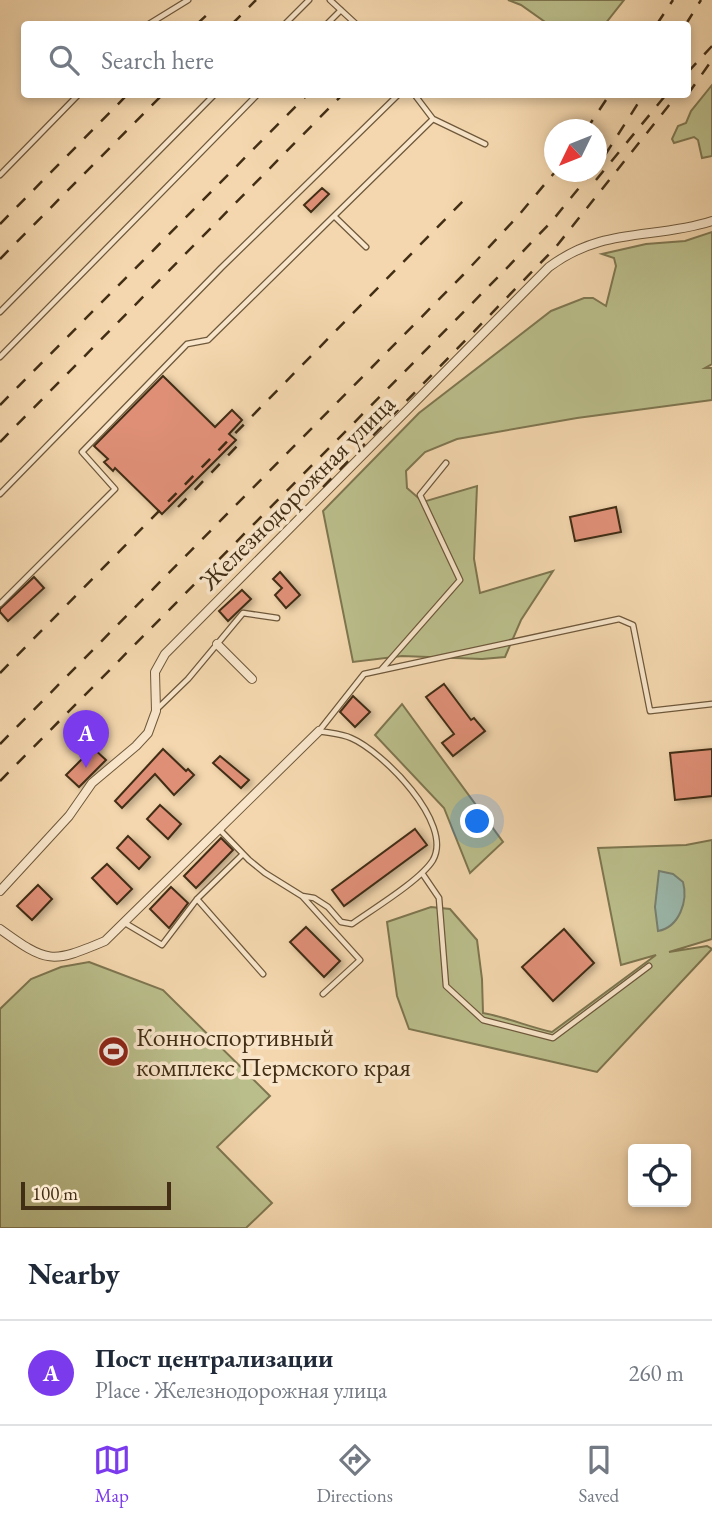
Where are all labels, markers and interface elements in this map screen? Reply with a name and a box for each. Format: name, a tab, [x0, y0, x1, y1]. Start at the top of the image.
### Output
search box	[21, 21, 691, 98]
icon: search	[45, 41, 83, 79]
text: Search here	[101, 43, 214, 77]
north arrow	[544, 119, 607, 182]
street label: Железнодорожная улица	[191, 386, 403, 598]
pin: A	[63, 710, 109, 768]
your location	[460, 804, 494, 838]
place label: Конноспортивный комплекс Пермского края	[136, 1020, 411, 1084]
sports icon: Конноспортивный комплекс Пермского края	[96, 1035, 130, 1069]
map controls	[628, 1144, 691, 1207]
button: locate	[628, 1144, 691, 1207]
scale bar	[21, 1179, 172, 1211]
text: 100 m	[32, 1181, 78, 1206]
text: Nearby	[28, 1254, 120, 1293]
text: Пост централизации	[95, 1341, 333, 1375]
text: A	[43, 1358, 59, 1388]
text: 260 m	[628, 1358, 684, 1388]
text: Place · Железнодорожная улица	[95, 1375, 387, 1405]
tab: Map	[93, 1441, 131, 1508]
tab: Directions	[316, 1441, 393, 1508]
tab: Saved	[578, 1441, 619, 1508]

